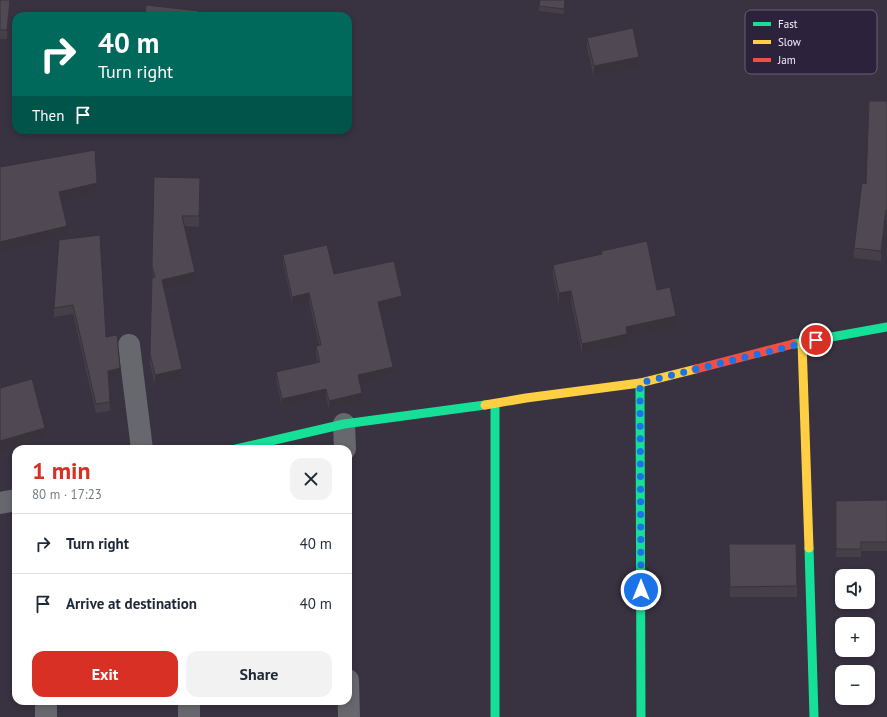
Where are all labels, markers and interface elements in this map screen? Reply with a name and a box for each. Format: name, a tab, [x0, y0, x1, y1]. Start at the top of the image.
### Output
legend	[745, 10, 877, 74]
text: Fast	[778, 17, 798, 31]
text: 40 m	[98, 24, 159, 61]
icon: right	[32, 28, 84, 80]
text: Slow	[778, 35, 801, 49]
text: Jam	[777, 53, 796, 67]
text: Turn right	[98, 60, 173, 83]
icon: arrive	[72, 104, 94, 126]
text: Then	[32, 106, 64, 125]
pin	[799, 323, 833, 357]
icon: arrive	[805, 329, 827, 351]
text: 1 min	[32, 455, 91, 486]
button: close	[290, 458, 332, 500]
text: 80 m · 17:23	[32, 486, 102, 503]
icon: right	[32, 533, 54, 555]
text: Turn right	[66, 534, 129, 553]
text: 40 m	[299, 534, 332, 553]
position arrow	[620, 569, 662, 611]
map controls	[835, 569, 875, 705]
button: sound	[835, 569, 875, 609]
icon: arrive	[32, 593, 54, 615]
text: Arrive at destination	[66, 594, 197, 613]
text: 40 m	[299, 594, 332, 613]
button: +	[835, 617, 875, 657]
button: Exit	[32, 651, 178, 697]
button: Share	[186, 651, 332, 697]
button: −	[835, 665, 875, 705]

